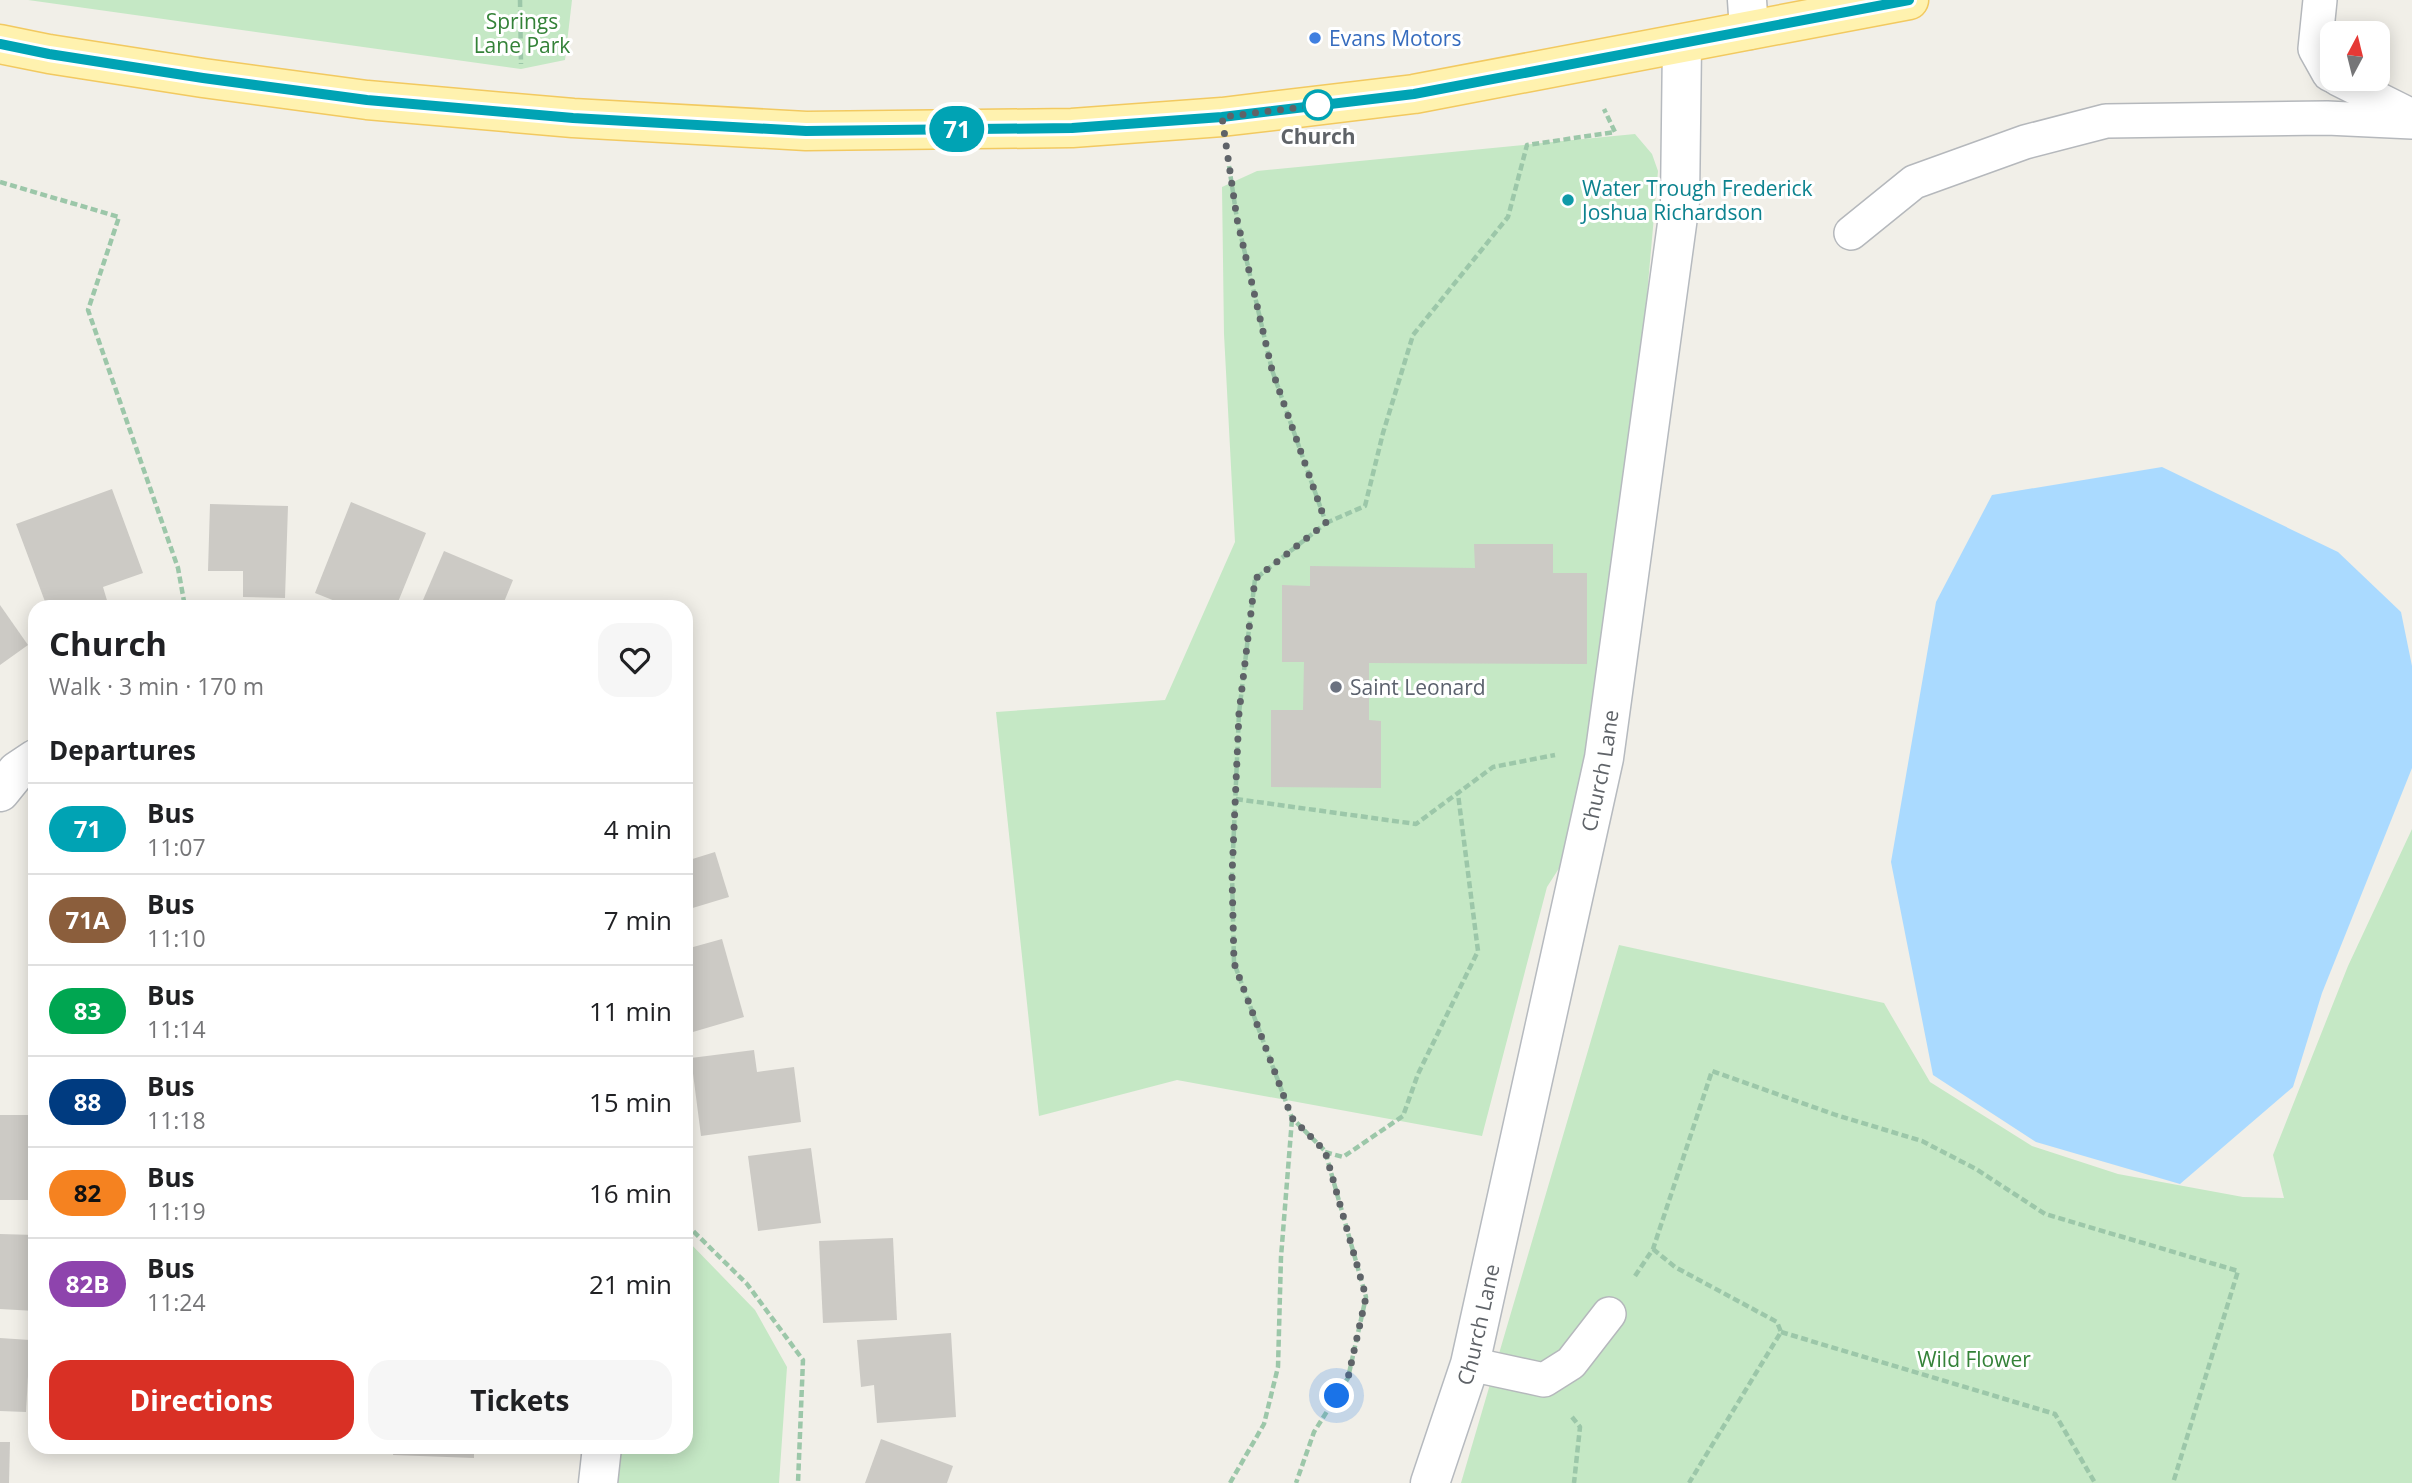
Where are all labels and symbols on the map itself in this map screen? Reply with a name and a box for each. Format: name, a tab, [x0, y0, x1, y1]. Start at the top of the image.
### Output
park label: Springs Lane Park	[474, 7, 570, 59]
north arrow	[2320, 21, 2390, 91]
place label: Evans Motors	[1329, 24, 1461, 52]
marker: Evans Motors	[1307, 30, 1323, 46]
marker: Church	[1303, 90, 1333, 120]
line badge: 71	[926, 106, 988, 152]
place label: Church	[1280, 122, 1356, 150]
place label: Water Trough Frederick Joshua Richardson	[1580, 174, 1813, 226]
marker: Water Trough Frederick Joshua Richardson	[1560, 192, 1576, 208]
place label: Saint Leonard	[1350, 673, 1486, 701]
marker: Saint Leonard	[1328, 679, 1344, 695]
street label: Church Lane	[1574, 708, 1624, 834]
street label: Church Lane	[1450, 1261, 1506, 1389]
park label: Wild Flower	[1917, 1345, 2031, 1373]
your location	[1319, 1378, 1354, 1413]

